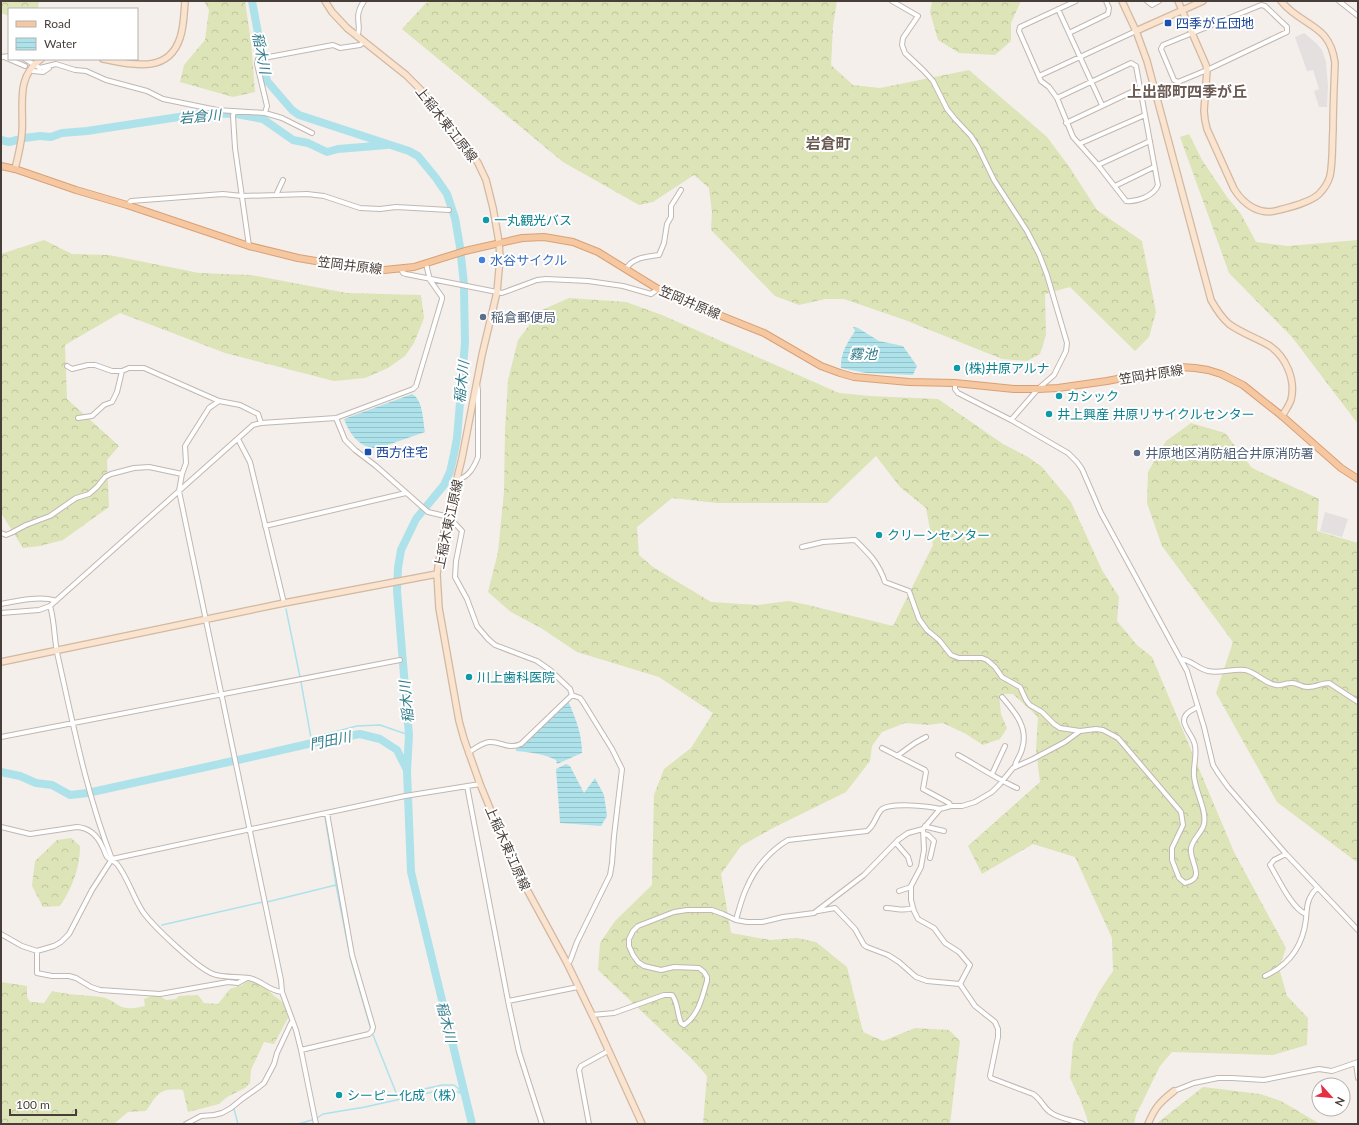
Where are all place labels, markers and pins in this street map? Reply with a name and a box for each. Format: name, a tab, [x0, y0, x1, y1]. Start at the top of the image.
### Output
place label: 四季が丘団地	[1176, 15, 1254, 31]
marker: 四季が丘団地	[1163, 18, 1173, 28]
place label: 一丸観光バス	[494, 212, 572, 228]
marker: 一丸観光バス	[481, 215, 491, 225]
place label: 水谷サイクル	[490, 252, 567, 268]
marker: 水谷サイクル	[477, 255, 487, 265]
place label: 稲倉郵便局	[491, 309, 556, 325]
marker: 稲倉郵便局	[478, 312, 488, 322]
place label: (株)井原アルナ	[965, 360, 1050, 376]
marker: (株)井原アルナ	[952, 363, 962, 373]
place label: カシック	[1067, 388, 1119, 404]
marker: カシック	[1054, 391, 1064, 401]
place label: 井上興産 井原リサイクルセンター	[1057, 406, 1255, 422]
marker: 井上興産 井原リサイクルセンター	[1044, 409, 1054, 419]
place label: 西方住宅	[376, 444, 428, 460]
place label: 井原地区消防組合井原消防署	[1145, 445, 1314, 461]
marker: 西方住宅	[363, 447, 373, 457]
marker: 井原地区消防組合井原消防署	[1132, 448, 1142, 458]
place label: クリーンセンター	[887, 527, 990, 543]
marker: クリーンセンター	[874, 530, 884, 540]
place label: 川上歯科医院	[477, 669, 555, 685]
marker: 川上歯科医院	[464, 672, 474, 682]
place label: シーピー化成（株）	[347, 1087, 464, 1103]
marker: シーピー化成（株）	[334, 1090, 344, 1100]

